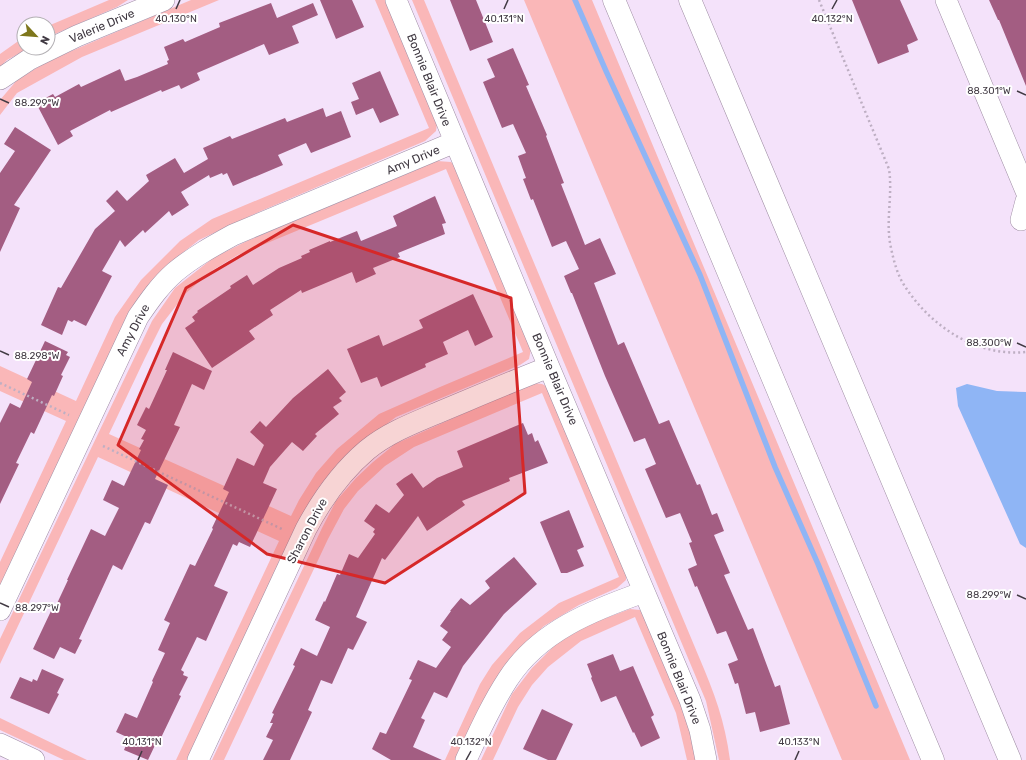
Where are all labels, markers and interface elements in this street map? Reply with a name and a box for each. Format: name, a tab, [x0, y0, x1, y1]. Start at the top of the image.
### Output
street label: Valerie Drive	[67, 6, 137, 46]
text: 40.130°N	[155, 13, 197, 25]
text: 40.131°N	[484, 13, 524, 25]
text: 40.132°N	[811, 13, 853, 25]
north arrow	[16, 16, 56, 56]
street label: Bonnie Blair Drive	[404, 32, 454, 129]
text: N	[37, 34, 52, 47]
text: 88.301°W	[967, 85, 1011, 97]
text: 88.299°W	[15, 97, 59, 109]
street label: Amy Drive	[384, 142, 442, 178]
street label: Amy Drive	[114, 301, 153, 358]
street label: Bonnie Blair Drive	[529, 331, 581, 427]
text: 88.300°W	[966, 337, 1012, 349]
text: 88.298°W	[14, 350, 60, 362]
street label: Sharon Drive	[284, 496, 330, 566]
text: 88.299°W	[967, 589, 1011, 601]
text: 88.297°W	[15, 602, 59, 614]
street label: Bonnie Blair Drive	[654, 630, 704, 727]
text: 40.131°N	[122, 736, 162, 748]
text: 40.132°N	[450, 736, 492, 748]
text: 40.133°N	[778, 736, 820, 748]

